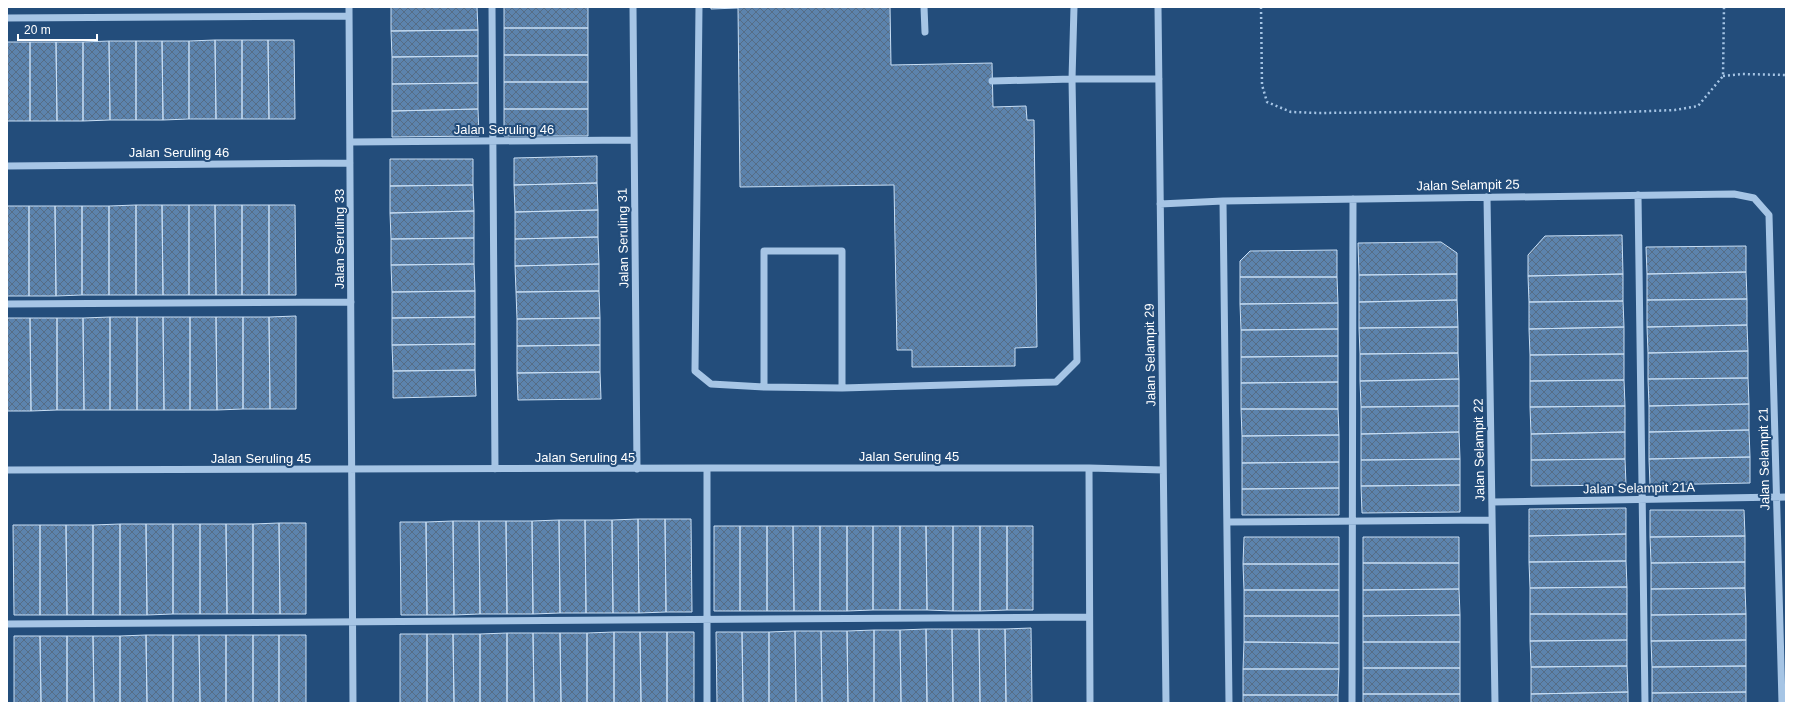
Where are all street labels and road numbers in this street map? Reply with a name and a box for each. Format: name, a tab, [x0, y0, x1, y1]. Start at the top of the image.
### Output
street label: Jalan Seruling 46	[454, 122, 554, 137]
street label: Jalan Seruling 46	[129, 145, 229, 160]
street label: Jalan Selampit 25	[1416, 177, 1520, 193]
street label: Jalan Seruling 31	[615, 188, 631, 288]
street label: Jalan Seruling 33	[332, 189, 347, 289]
street label: Jalan Selampit 29	[1142, 303, 1158, 407]
street label: Jalan Selampit 22	[1471, 398, 1487, 502]
street label: Jalan Selampit 21	[1756, 407, 1772, 511]
street label: Jalan Seruling 45	[859, 449, 959, 464]
street label: Jalan Seruling 45	[535, 450, 635, 465]
street label: Jalan Seruling 45	[211, 451, 311, 466]
street label: Jalan Selampit 21A	[1583, 480, 1695, 496]

